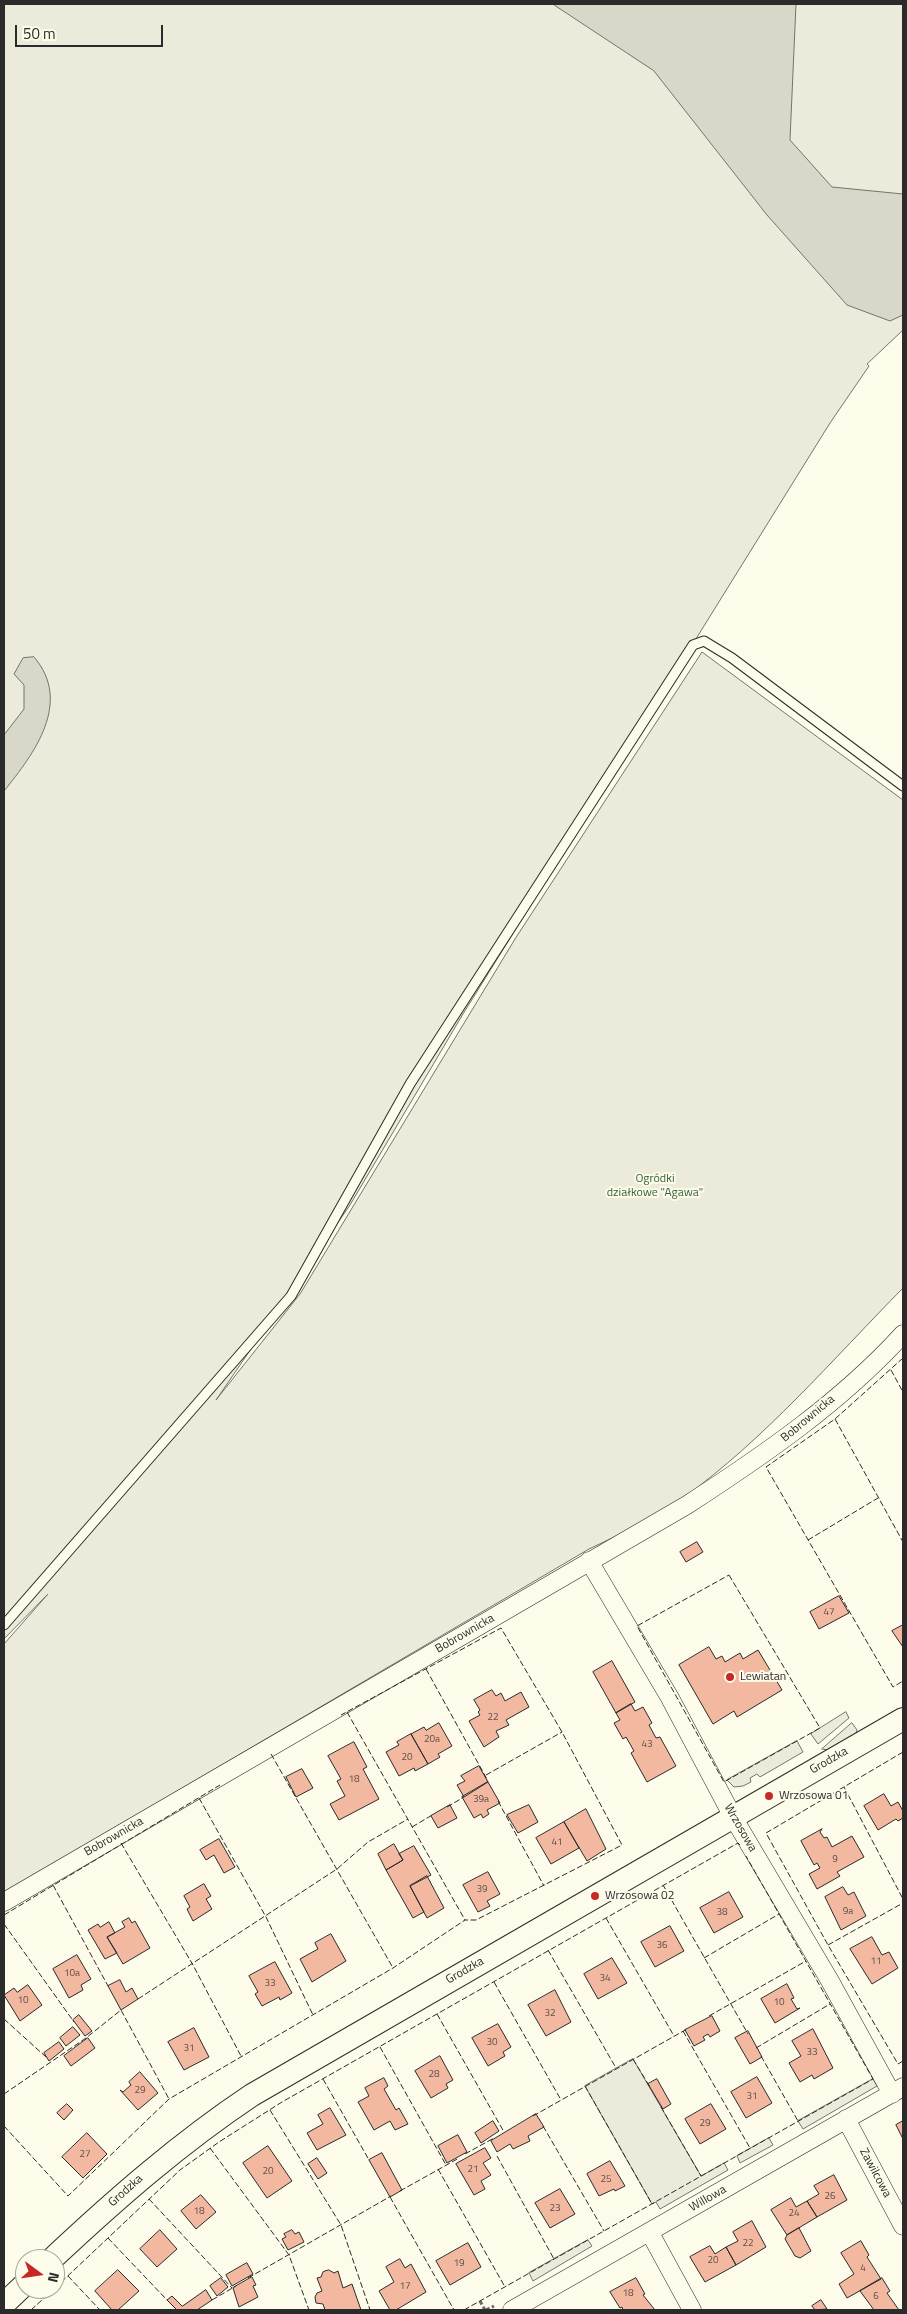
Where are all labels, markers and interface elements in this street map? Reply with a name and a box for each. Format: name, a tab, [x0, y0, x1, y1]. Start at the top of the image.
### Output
scale bar	[18, 15, 165, 47]
text: 50 m	[23, 22, 56, 45]
park label: Ogródki działkowe "Agawa"	[607, 1172, 703, 1200]
street label: Bobrownicka	[778, 1392, 838, 1446]
house number: 47	[823, 1607, 835, 1619]
street label: Bobrownicka	[433, 1611, 497, 1657]
place label: Lewiatan	[740, 1670, 786, 1684]
marker: Lewiatan	[724, 1671, 736, 1683]
house number: 22	[487, 1712, 499, 1724]
house number: 20a	[424, 1734, 440, 1746]
house number: 43	[641, 1739, 653, 1751]
street label: Grodzka	[808, 1744, 850, 1778]
house number: 20	[401, 1752, 413, 1764]
house number: 18	[348, 1774, 360, 1786]
place label: Wrzosowa 01	[779, 1789, 848, 1803]
marker: Wrzosowa 01	[763, 1790, 775, 1802]
house number: 39a	[473, 1794, 489, 1806]
street label: Wrzosowa	[720, 1801, 760, 1855]
street label: Bobrownicka	[82, 1814, 146, 1860]
house number: 41	[551, 1837, 563, 1849]
house number: 9	[832, 1854, 838, 1866]
house number: 39	[476, 1884, 488, 1896]
place label: Wrzosowa 02	[605, 1889, 674, 1903]
marker: Wrzosowa 02	[589, 1890, 601, 1902]
house number: 9a	[843, 1906, 853, 1918]
house number: 38	[716, 1907, 728, 1919]
house number: 36	[656, 1940, 668, 1952]
street label: Grodzka	[444, 1954, 486, 1988]
house number: 11	[870, 1956, 882, 1968]
house number: 10a	[64, 1968, 80, 1980]
house number: 34	[599, 1973, 611, 1985]
house number: 33	[264, 1978, 276, 1990]
house number: 10	[17, 1995, 29, 2007]
house number: 10	[773, 1997, 785, 2009]
house number: 32	[544, 2008, 556, 2020]
house number: 30	[486, 2037, 498, 2049]
house number: 31	[183, 2043, 195, 2055]
house number: 33	[806, 2047, 818, 2059]
house number: 28	[428, 2069, 440, 2081]
house number: 29	[134, 2085, 146, 2097]
house number: 31	[746, 2091, 758, 2103]
house number: 29	[699, 2118, 711, 2130]
street label: Zawilcowa	[856, 2146, 894, 2200]
house number: 27	[79, 2149, 91, 2161]
house number: 21	[467, 2164, 479, 2176]
house number: 20	[262, 2166, 274, 2178]
street label: Grodzka	[106, 2172, 146, 2210]
house number: 25	[600, 2174, 612, 2186]
street label: Willowa	[687, 2183, 729, 2215]
house number: 26	[824, 2191, 836, 2203]
house number: 23	[549, 2203, 561, 2215]
house number: 18	[193, 2206, 205, 2218]
house number: 24	[788, 2208, 800, 2220]
house number: 22	[742, 2238, 754, 2250]
north arrow	[15, 2249, 65, 2299]
house number: 20	[707, 2255, 719, 2267]
house number: 19	[453, 2258, 465, 2270]
house number: 4	[860, 2263, 866, 2275]
text: N	[43, 2270, 65, 2285]
house number: 17	[399, 2281, 411, 2293]
house number: 18	[622, 2288, 634, 2300]
house number: 6	[873, 2291, 879, 2303]

